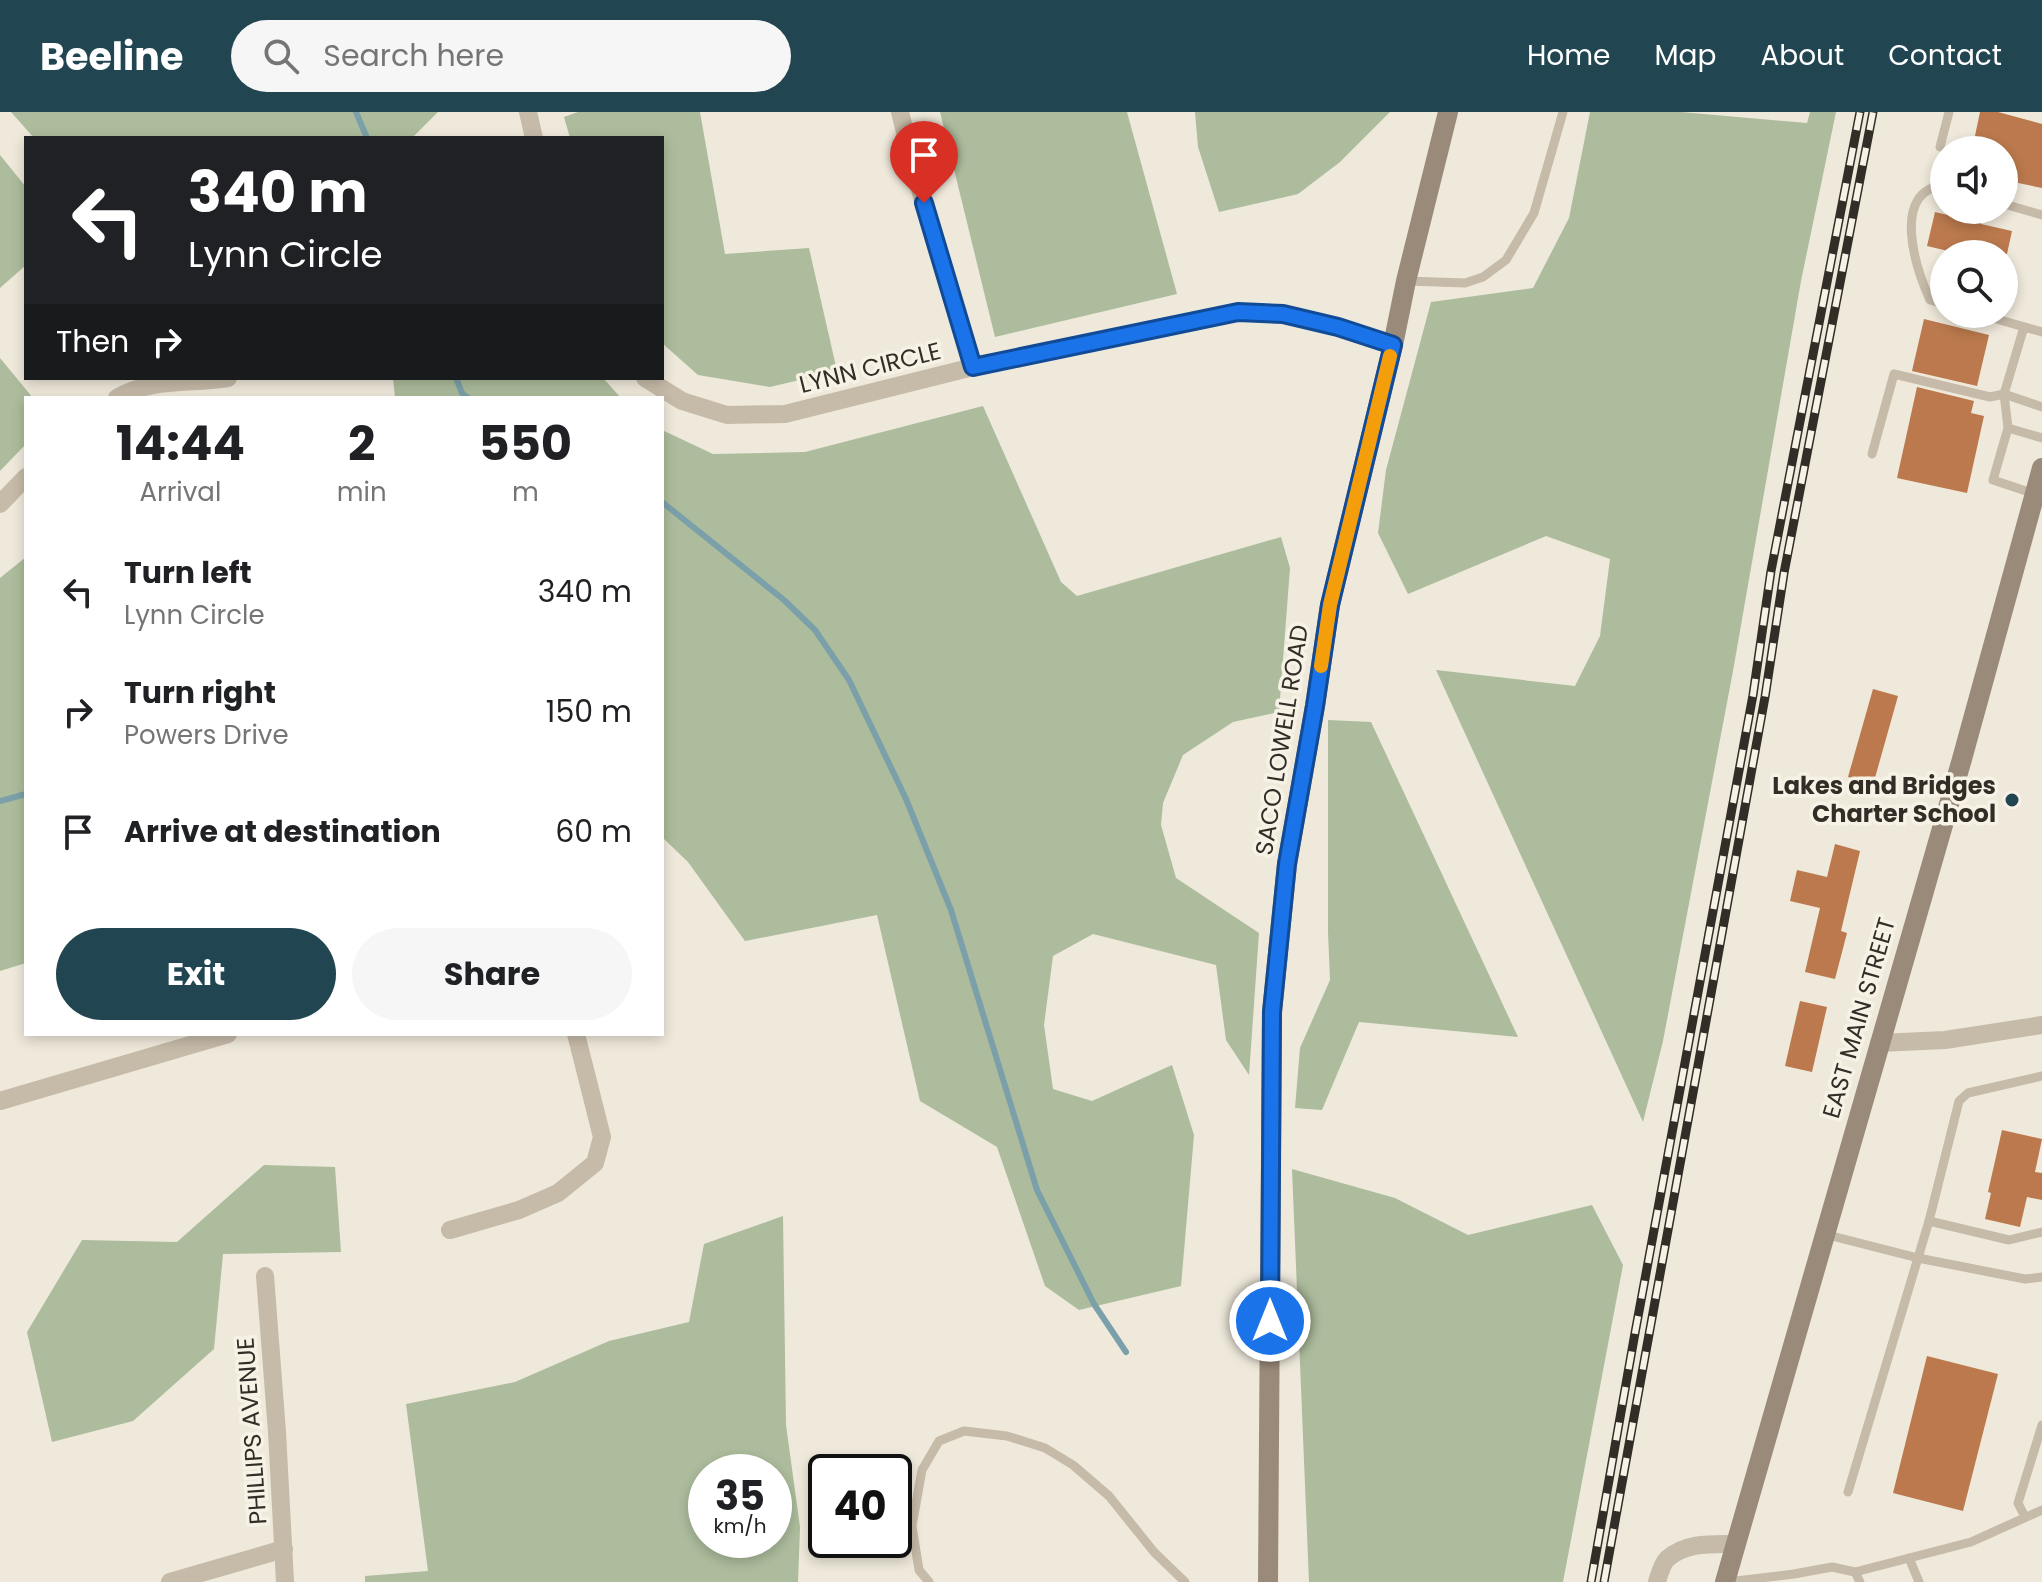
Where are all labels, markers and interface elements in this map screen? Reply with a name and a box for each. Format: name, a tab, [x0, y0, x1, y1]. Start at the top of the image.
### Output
search box	[231, 20, 791, 92]
text: Beeline	[40, 30, 183, 83]
icon: search	[259, 34, 303, 78]
text: Search here	[323, 34, 504, 77]
text: Home	[1527, 36, 1610, 75]
text: Map	[1654, 36, 1716, 75]
text: About	[1760, 36, 1844, 75]
text: Contact	[1888, 36, 2002, 75]
pin	[890, 121, 958, 203]
icon: arrive	[902, 133, 946, 177]
map controls	[1930, 136, 2018, 328]
button: sound	[1930, 136, 2018, 224]
text: 340 m	[188, 153, 367, 232]
icon: left	[56, 168, 160, 272]
text: Lynn Circle	[188, 229, 383, 280]
button: search	[1930, 240, 2018, 328]
text: Then	[56, 320, 129, 363]
icon: right	[145, 320, 189, 364]
street label: LYNN CIRCLE	[796, 334, 944, 401]
text: 14:44	[116, 410, 245, 477]
text: 2	[348, 410, 375, 477]
text: 550	[478, 410, 572, 477]
text: Arrival	[139, 474, 221, 510]
text: min	[337, 474, 387, 510]
text: m	[512, 474, 539, 510]
text: Turn left	[124, 551, 252, 594]
icon: left	[56, 570, 100, 614]
text: 340 m	[538, 570, 632, 613]
text: Lynn Circle	[124, 597, 265, 633]
street label: SACO LOWELL ROAD	[1247, 622, 1316, 857]
text: Turn right	[124, 671, 276, 714]
icon: right	[56, 690, 100, 734]
text: 150 m	[546, 690, 632, 733]
text: Powers Drive	[124, 717, 289, 753]
place label: Lakes and Bridges Charter School	[1772, 769, 1996, 830]
marker: Lakes and Bridges Charter School	[2003, 791, 2021, 809]
icon: arrive	[56, 810, 100, 854]
text: Arrive at destination	[124, 810, 441, 853]
text: 60 m	[555, 810, 632, 853]
street label: EAST MAIN STREET	[1814, 914, 1903, 1122]
button: Exit	[56, 928, 336, 1020]
button: Share	[352, 928, 632, 1020]
position arrow	[1228, 1279, 1312, 1363]
street label: PHILLIPS AVENUE	[229, 1336, 275, 1526]
speed limit sign: 40	[808, 1454, 912, 1558]
text: 35	[715, 1468, 765, 1524]
text: km/h	[713, 1512, 767, 1540]

